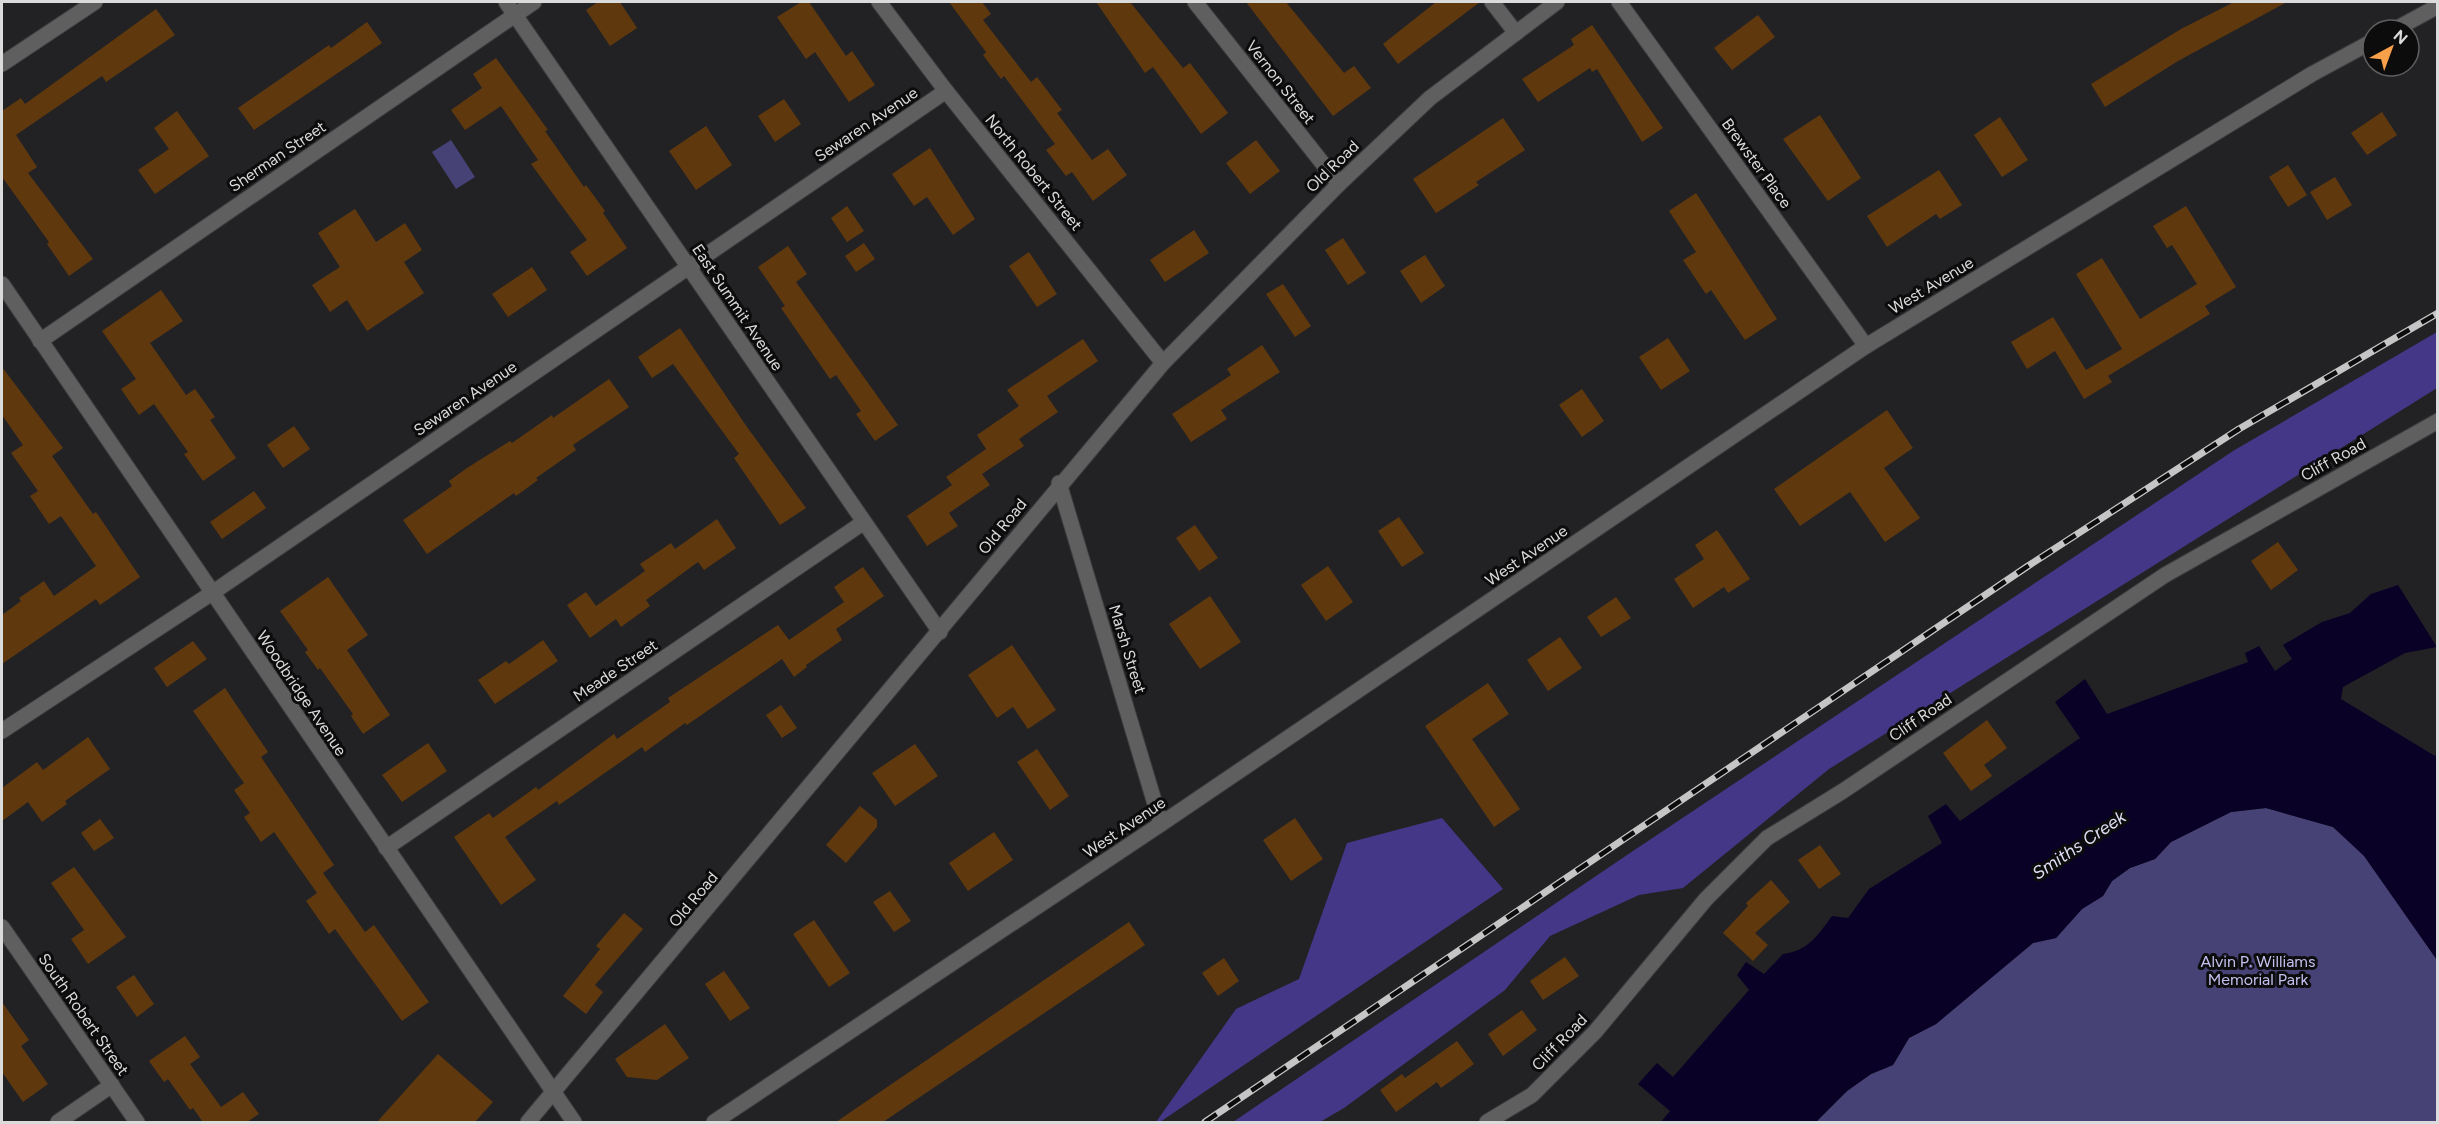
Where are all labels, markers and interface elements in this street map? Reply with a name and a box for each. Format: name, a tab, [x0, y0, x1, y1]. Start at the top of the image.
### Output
north arrow	[2361, 18, 2421, 78]
text: N	[2390, 26, 2411, 48]
street label: Vernon Street	[1242, 37, 1319, 128]
street label: Sewaren Avenue	[811, 83, 922, 166]
street label: North Robert Street	[981, 111, 1086, 234]
street label: Brewster Place	[1718, 115, 1796, 212]
street label: Sherman Street	[225, 117, 329, 196]
street label: Old Road	[1302, 137, 1363, 196]
street label: East Summit Avenue	[688, 240, 787, 375]
street label: West Avenue	[1886, 253, 1977, 318]
street label: Sewaren Avenue	[410, 357, 521, 440]
street label: Cliff Road	[2297, 434, 2369, 485]
street label: Old Road	[974, 495, 1031, 558]
street label: West Avenue	[1482, 521, 1571, 590]
street label: Marsh Street	[1105, 602, 1150, 696]
street label: Woodbridge Avenue	[253, 627, 351, 760]
street label: Meade Street	[570, 635, 661, 705]
street label: Cliff Road	[1885, 690, 1955, 745]
street label: West Avenue	[1080, 793, 1169, 862]
water label: Smiths Creek	[2028, 805, 2131, 884]
street label: Old Road	[665, 868, 722, 931]
street label: South Robert Street	[34, 950, 133, 1079]
park label: Alvin P. Williams Memorial Park	[2201, 952, 2315, 989]
street label: Cliff Road	[1528, 1010, 1591, 1075]

